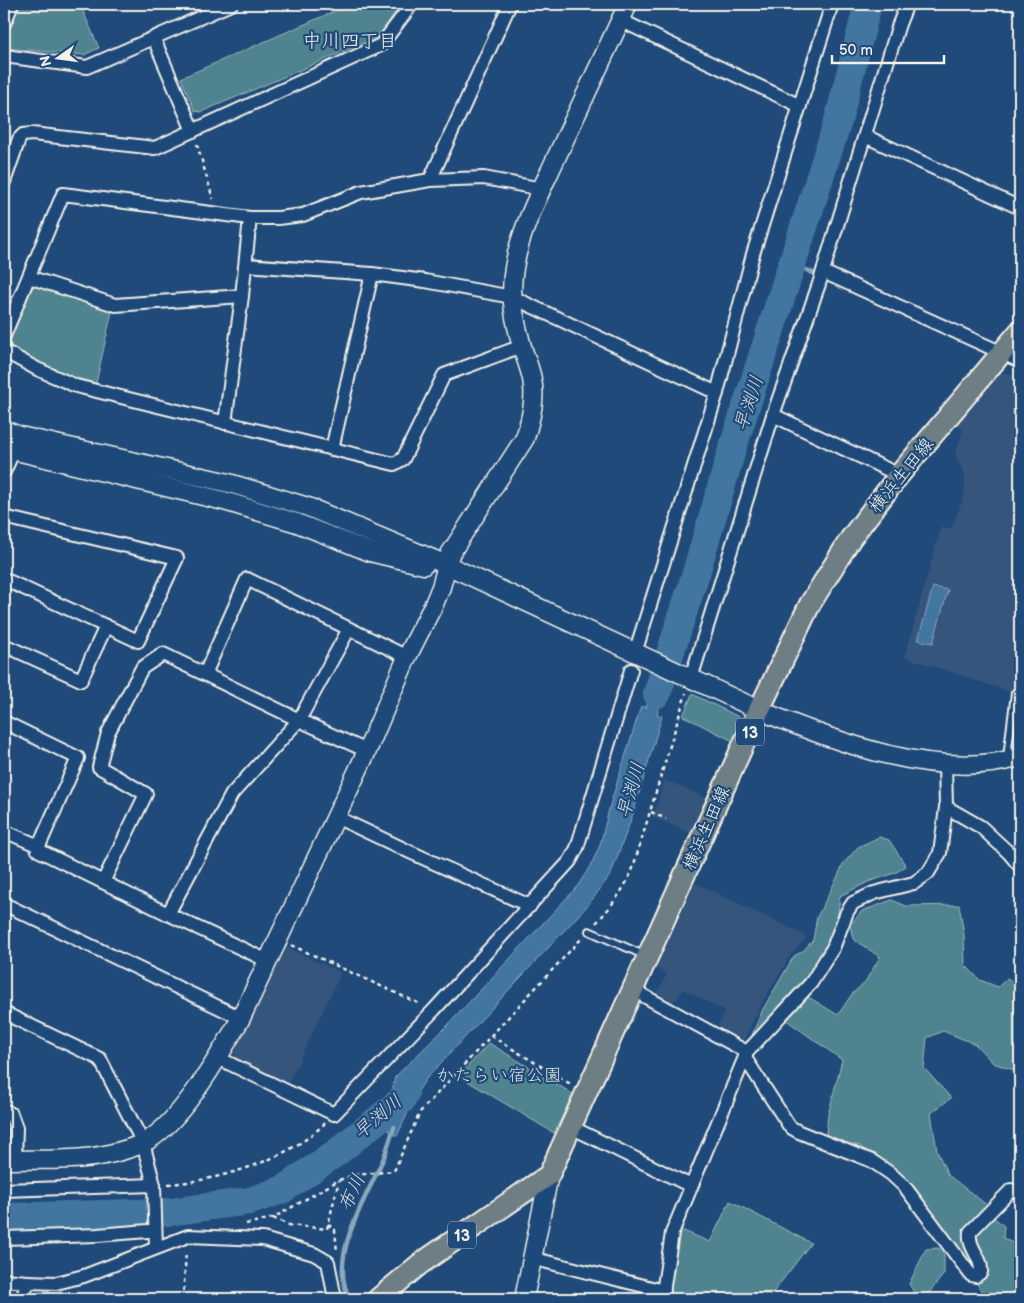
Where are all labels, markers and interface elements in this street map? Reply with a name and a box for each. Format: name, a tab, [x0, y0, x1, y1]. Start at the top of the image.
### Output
district label: 中川四丁目	[302, 30, 398, 53]
north arrow	[32, 32, 82, 82]
scale bar	[832, 32, 944, 64]
text: 50 m	[839, 41, 873, 60]
text: N	[36, 54, 55, 68]
water label: 早渕川	[730, 373, 769, 434]
street label: 横浜生田線	[865, 434, 938, 517]
road number: 13	[736, 719, 764, 746]
water label: 早渕川	[613, 760, 650, 821]
street label: 横浜生田線	[679, 783, 734, 874]
park label: かたらい宿公園	[436, 1065, 562, 1086]
water label: 早渕川	[349, 1090, 407, 1144]
water label: 布川	[334, 1171, 371, 1215]
road number: 13	[448, 1222, 476, 1248]

